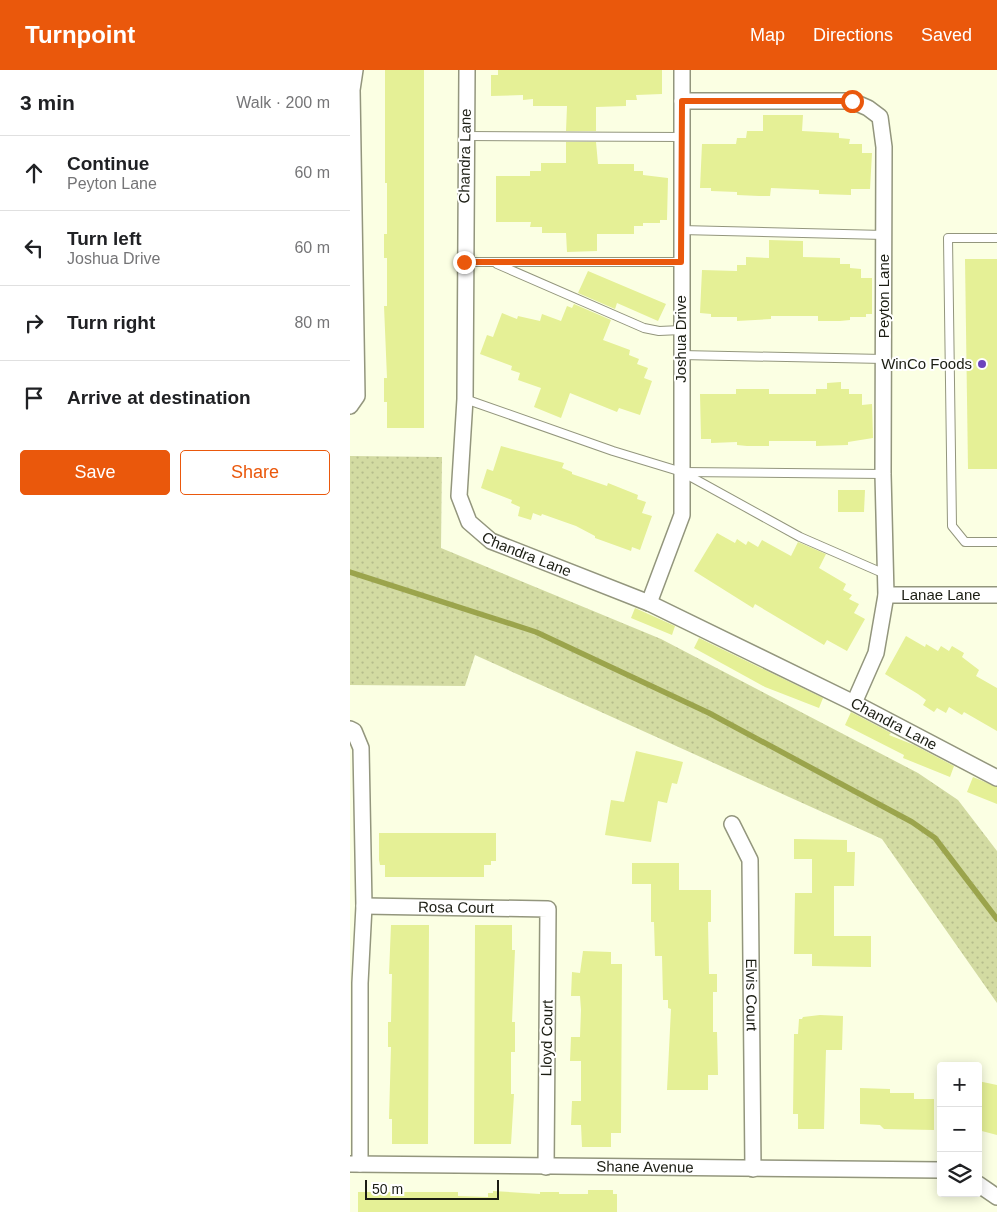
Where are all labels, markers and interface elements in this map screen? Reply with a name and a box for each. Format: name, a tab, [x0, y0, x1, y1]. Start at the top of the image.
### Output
text: Turnpoint	[25, 21, 135, 48]
text: Map	[750, 25, 785, 45]
text: Directions	[813, 25, 893, 45]
text: Saved	[921, 25, 972, 45]
route start	[841, 90, 864, 113]
text: 3 min	[20, 91, 75, 114]
text: Walk · 200 m	[236, 94, 330, 111]
street label: Chandra Lane	[455, 108, 474, 204]
text: Continue	[67, 153, 149, 174]
icon: ahead	[20, 159, 48, 187]
text: 60 m	[294, 164, 330, 181]
text: Peyton Lane	[67, 175, 157, 192]
text: Turn left	[67, 228, 142, 249]
icon: left	[20, 234, 48, 262]
text: 60 m	[294, 239, 330, 256]
text: Joshua Drive	[67, 250, 160, 267]
route end	[453, 251, 476, 274]
street label: Peyton Lane	[875, 254, 892, 338]
street label: Joshua Drive	[672, 295, 689, 383]
icon: right	[20, 309, 48, 337]
text: Turn right	[67, 312, 155, 333]
text: 80 m	[294, 314, 330, 331]
place label: WinCo Foods	[881, 355, 972, 372]
marker: WinCo Foods	[976, 358, 988, 370]
icon: arrive	[20, 384, 48, 412]
text: Arrive at destination	[67, 387, 251, 408]
button: Save	[20, 450, 170, 495]
button: Share	[180, 450, 330, 495]
street label: Chandra Lane	[478, 528, 574, 580]
street label: Lanae Lane	[901, 586, 981, 603]
street label: Chandra Lane	[848, 694, 940, 753]
street label: Rosa Court	[418, 898, 495, 916]
street label: Elvis Court	[743, 958, 761, 1032]
street label: Lloyd Court	[537, 999, 556, 1076]
map controls	[937, 1062, 982, 1197]
button: +	[937, 1062, 982, 1107]
button: −	[937, 1107, 982, 1152]
button: layers	[937, 1152, 982, 1197]
street label: Shane Avenue	[596, 1158, 694, 1175]
scale bar	[365, 1177, 499, 1200]
text: 50 m	[372, 1181, 403, 1197]

